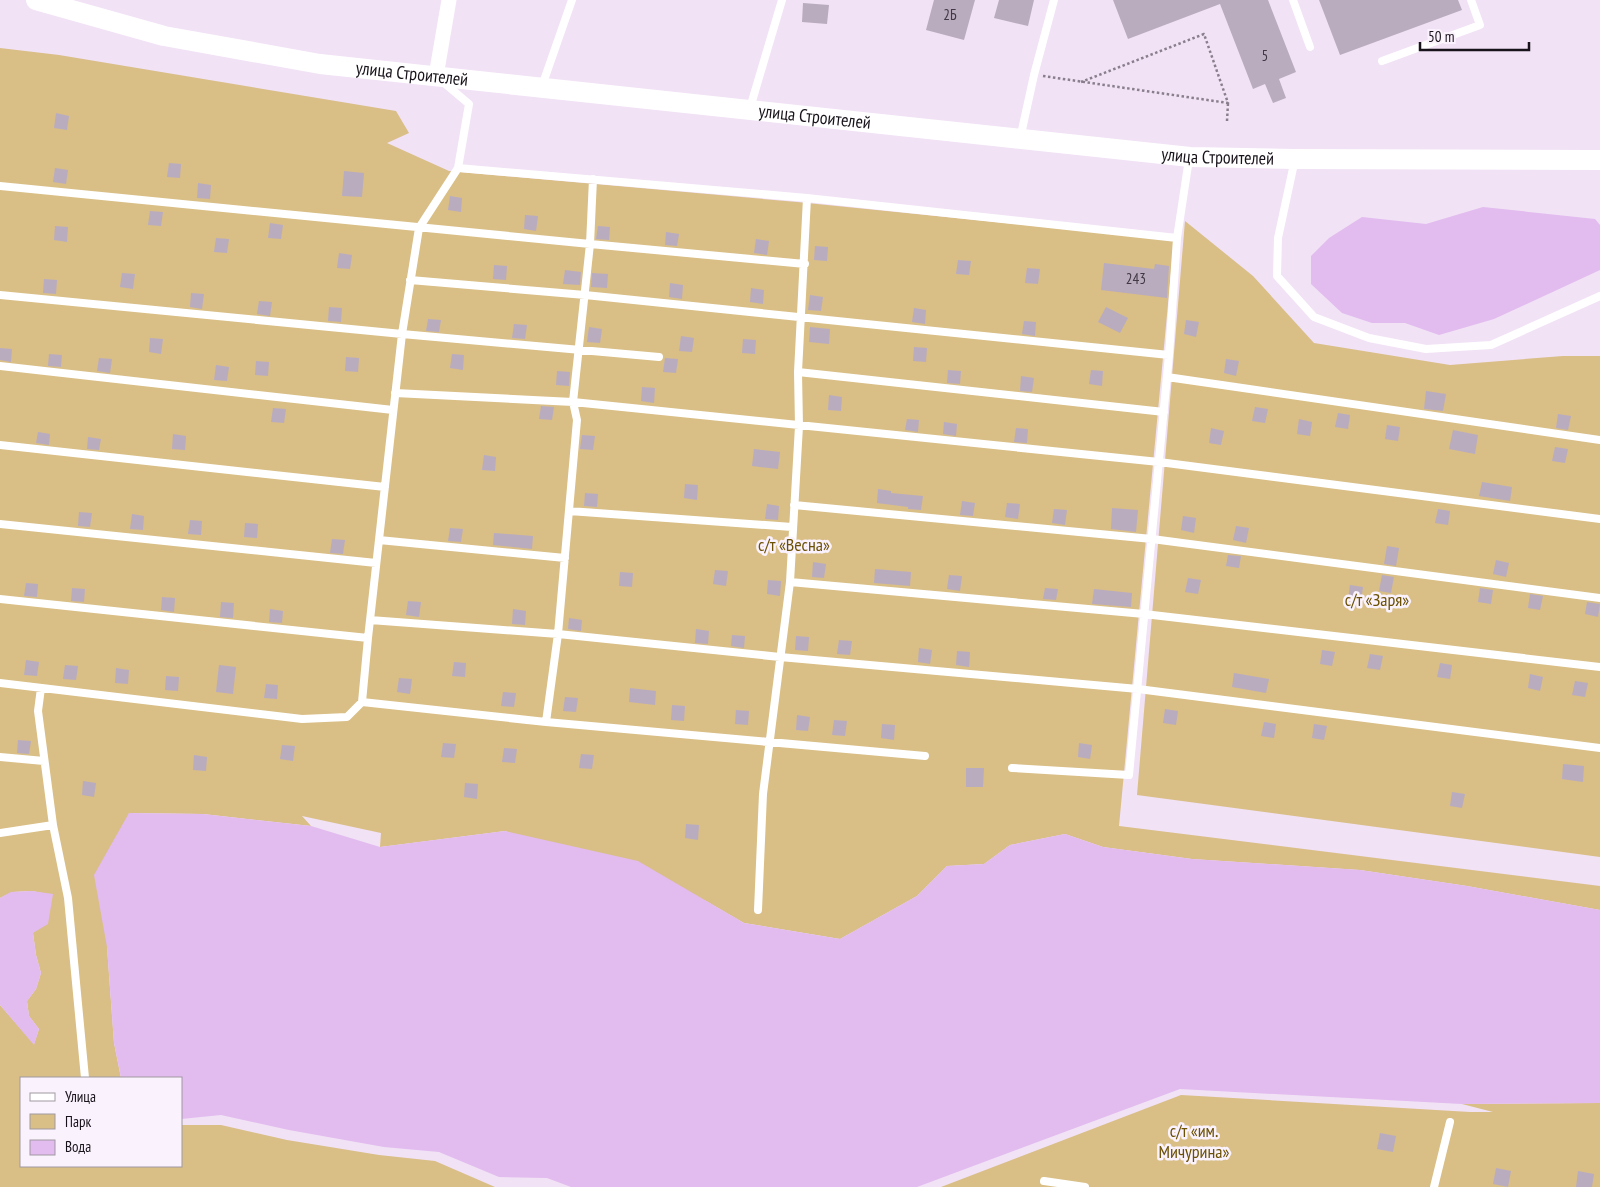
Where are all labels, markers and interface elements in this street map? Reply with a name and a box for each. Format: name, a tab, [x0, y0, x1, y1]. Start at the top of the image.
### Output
house number: 2Б	[943, 5, 957, 24]
scale bar	[1420, 20, 1529, 52]
text: 50 m	[1428, 27, 1454, 46]
house number: 5	[1262, 46, 1268, 65]
street label: улица Строителей	[355, 56, 469, 91]
street label: улица Строителей	[757, 99, 872, 134]
street label: улица Строителей	[1160, 142, 1274, 170]
house number: 243	[1126, 269, 1146, 288]
park label: с/т «Весна»	[758, 533, 830, 556]
park label: с/т «Заря»	[1345, 588, 1409, 611]
legend	[20, 1077, 182, 1167]
text: Улица	[65, 1087, 96, 1106]
text: Парк	[65, 1112, 91, 1131]
park label: с/т «им. Мичурина»	[1159, 1119, 1230, 1163]
text: Вода	[65, 1137, 91, 1156]

